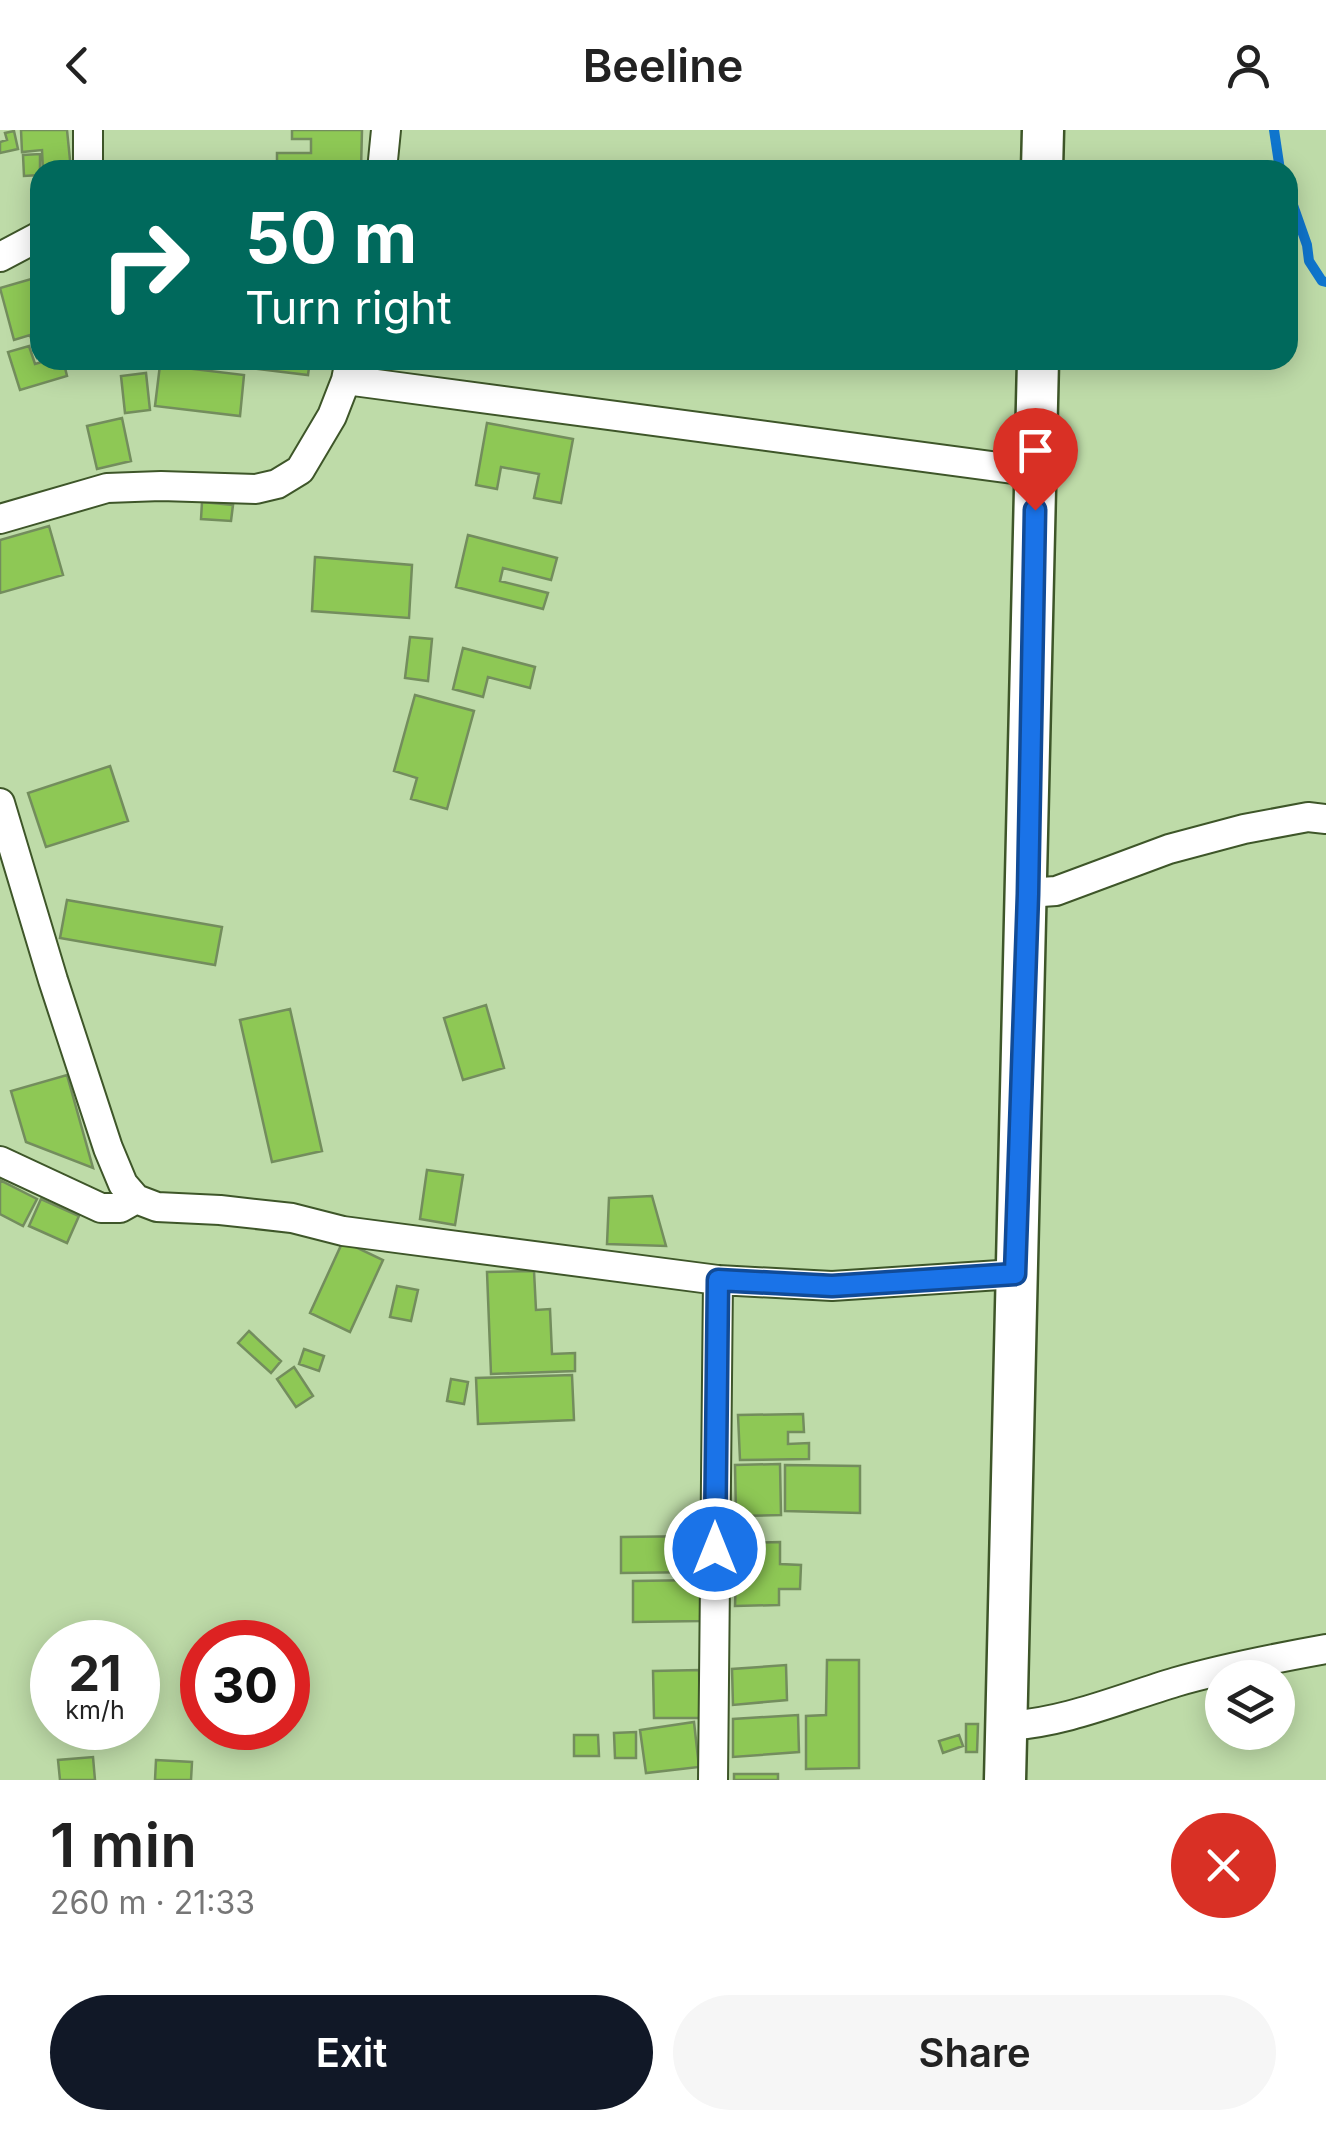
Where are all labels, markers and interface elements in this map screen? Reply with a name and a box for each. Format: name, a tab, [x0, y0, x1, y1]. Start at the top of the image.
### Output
icon: back	[50, 38, 105, 93]
text: Beeline	[583, 38, 743, 93]
icon: person	[1221, 38, 1276, 93]
text: 50 m	[245, 195, 417, 280]
icon: right	[80, 200, 210, 330]
text: Turn right	[245, 280, 452, 335]
pin	[993, 408, 1078, 511]
icon: arrive	[1008, 423, 1063, 478]
position arrow	[663, 1497, 767, 1601]
speed limit sign: 30	[180, 1620, 310, 1750]
text: 21	[68, 1643, 122, 1703]
map controls	[1205, 1660, 1295, 1750]
button: layers	[1205, 1660, 1295, 1750]
text: km/h	[65, 1695, 125, 1725]
text: 1 min	[50, 1809, 197, 1881]
button: close	[1171, 1813, 1276, 1918]
text: 260 m · 21:33	[50, 1883, 255, 1922]
button: Exit	[50, 1995, 653, 2110]
button: Share	[673, 1995, 1276, 2110]

